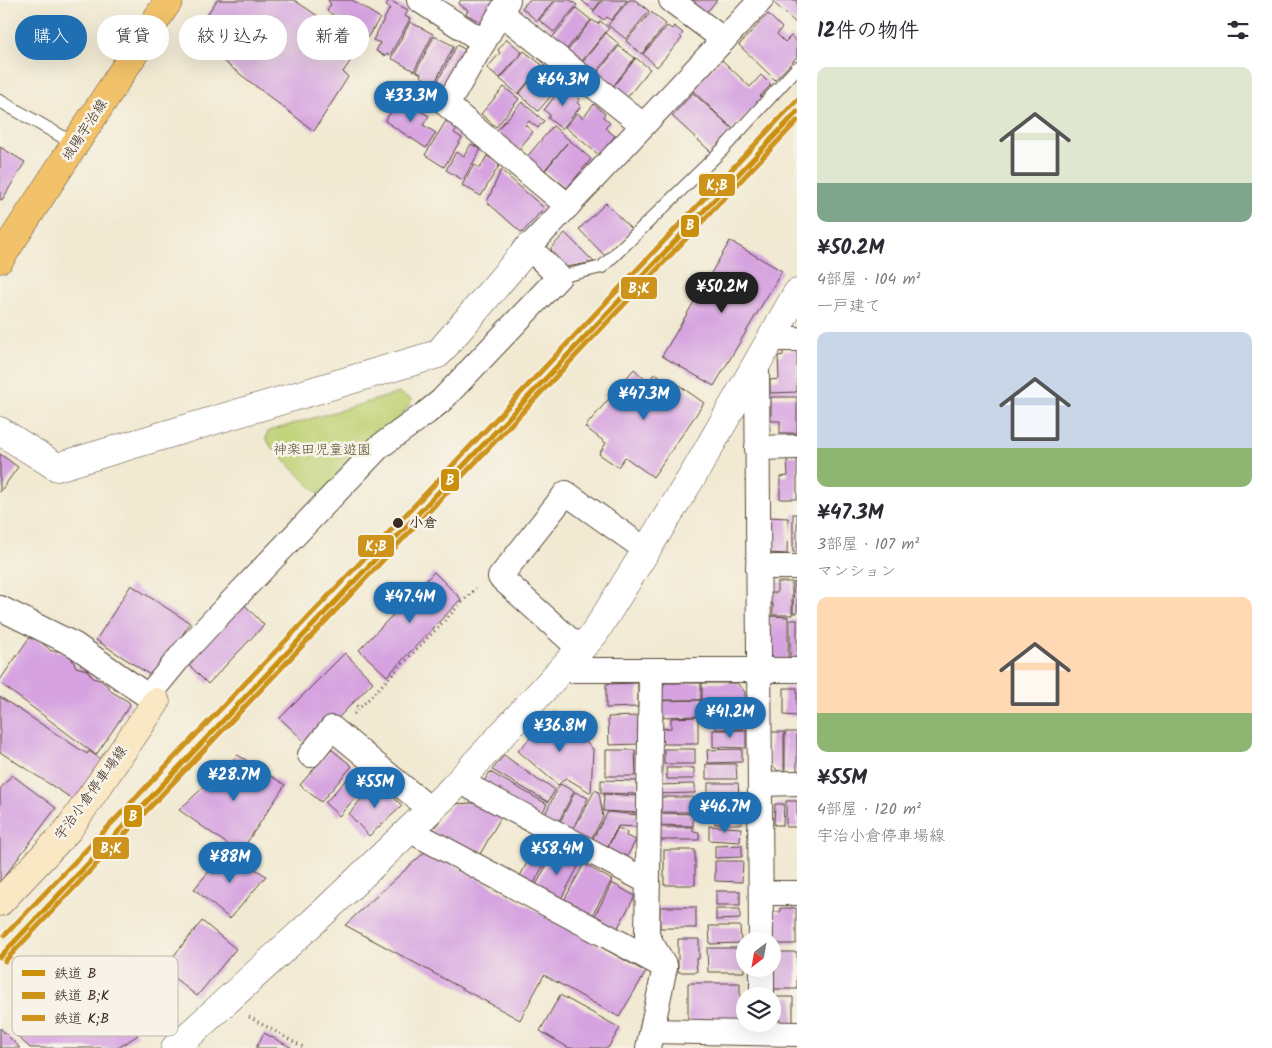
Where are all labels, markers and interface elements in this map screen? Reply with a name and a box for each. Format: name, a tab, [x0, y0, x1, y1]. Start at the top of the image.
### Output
chip: 購入	[15, 15, 87, 60]
chip: 賃貸	[97, 15, 169, 60]
chip: 絞り込み	[179, 15, 287, 60]
chip: 新着	[297, 15, 369, 60]
text: 12件の物件	[817, 15, 920, 48]
icon: filters	[1224, 16, 1252, 44]
pin: ¥64.3M	[522, 64, 604, 107]
text: ¥64.3M	[537, 68, 589, 93]
pin: ¥33.3M	[370, 80, 452, 123]
text: ¥33.3M	[385, 84, 437, 109]
street label: 城陽宇治線	[57, 95, 113, 165]
icon: home	[990, 99, 1080, 189]
line badge: K;B	[698, 173, 736, 197]
text: K;B	[706, 175, 728, 197]
line badge: B	[680, 214, 700, 238]
text: B	[686, 215, 694, 237]
text: ¥50.2M	[817, 232, 884, 265]
text: 4部屋 · 104 m²	[817, 267, 920, 292]
pin: ¥50.2M	[681, 272, 763, 314]
text: ¥50.2M	[696, 275, 748, 300]
line badge: B;K	[620, 276, 658, 300]
text: B;K	[628, 278, 650, 300]
text: 一戸建て	[817, 294, 881, 319]
icon: home	[990, 364, 1080, 454]
pin: ¥47.3M	[603, 378, 685, 421]
text: ¥47.3M	[619, 382, 669, 407]
park label: 神楽田児童遊園	[273, 439, 371, 461]
line badge: B	[440, 468, 460, 492]
text: B	[446, 470, 454, 492]
text: ¥47.3M	[817, 497, 884, 530]
place label: 小倉	[409, 512, 437, 534]
marker: 小倉	[391, 516, 405, 530]
text: 3部屋 · 107 m²	[817, 532, 919, 557]
line badge: K;B	[357, 534, 395, 558]
text: K;B	[365, 536, 387, 558]
text: マンション	[817, 559, 896, 584]
pin: ¥47.4M	[369, 582, 451, 624]
text: ¥47.4M	[385, 585, 435, 610]
icon: home	[990, 629, 1080, 719]
pin: ¥41.2M	[689, 696, 771, 739]
text: ¥41.2M	[706, 700, 754, 725]
pin: ¥36.8M	[519, 710, 601, 753]
text: ¥36.8M	[534, 714, 586, 739]
street label: 宇治小倉停車場線	[49, 741, 133, 845]
pin: ¥28.7M	[193, 760, 275, 802]
text: ¥55M	[817, 762, 867, 795]
text: ¥28.7M	[208, 763, 260, 788]
pin: ¥55M	[345, 766, 405, 809]
text: ¥55M	[356, 770, 394, 795]
pin: ¥46.7M	[684, 792, 766, 834]
text: ¥46.7M	[700, 795, 750, 820]
text: 4部屋 · 120 m²	[817, 797, 921, 822]
line badge: B	[123, 804, 143, 828]
text: B	[129, 806, 137, 828]
text: 宇治小倉停車場線	[817, 824, 945, 849]
pin: ¥58.4M	[516, 834, 598, 876]
line badge: B;K	[92, 836, 130, 860]
text: ¥58.4M	[531, 837, 583, 862]
text: B;K	[100, 838, 122, 860]
pin: ¥88M	[200, 842, 260, 884]
text: ¥88M	[210, 845, 250, 870]
north arrow	[736, 932, 781, 978]
map controls	[736, 932, 781, 1032]
legend	[12, 956, 178, 1036]
text: 鉄道 B	[54, 963, 97, 985]
text: 鉄道 B;K	[54, 985, 110, 1007]
button: layers	[736, 987, 781, 1032]
text: 鉄道 K;B	[54, 1008, 109, 1030]

